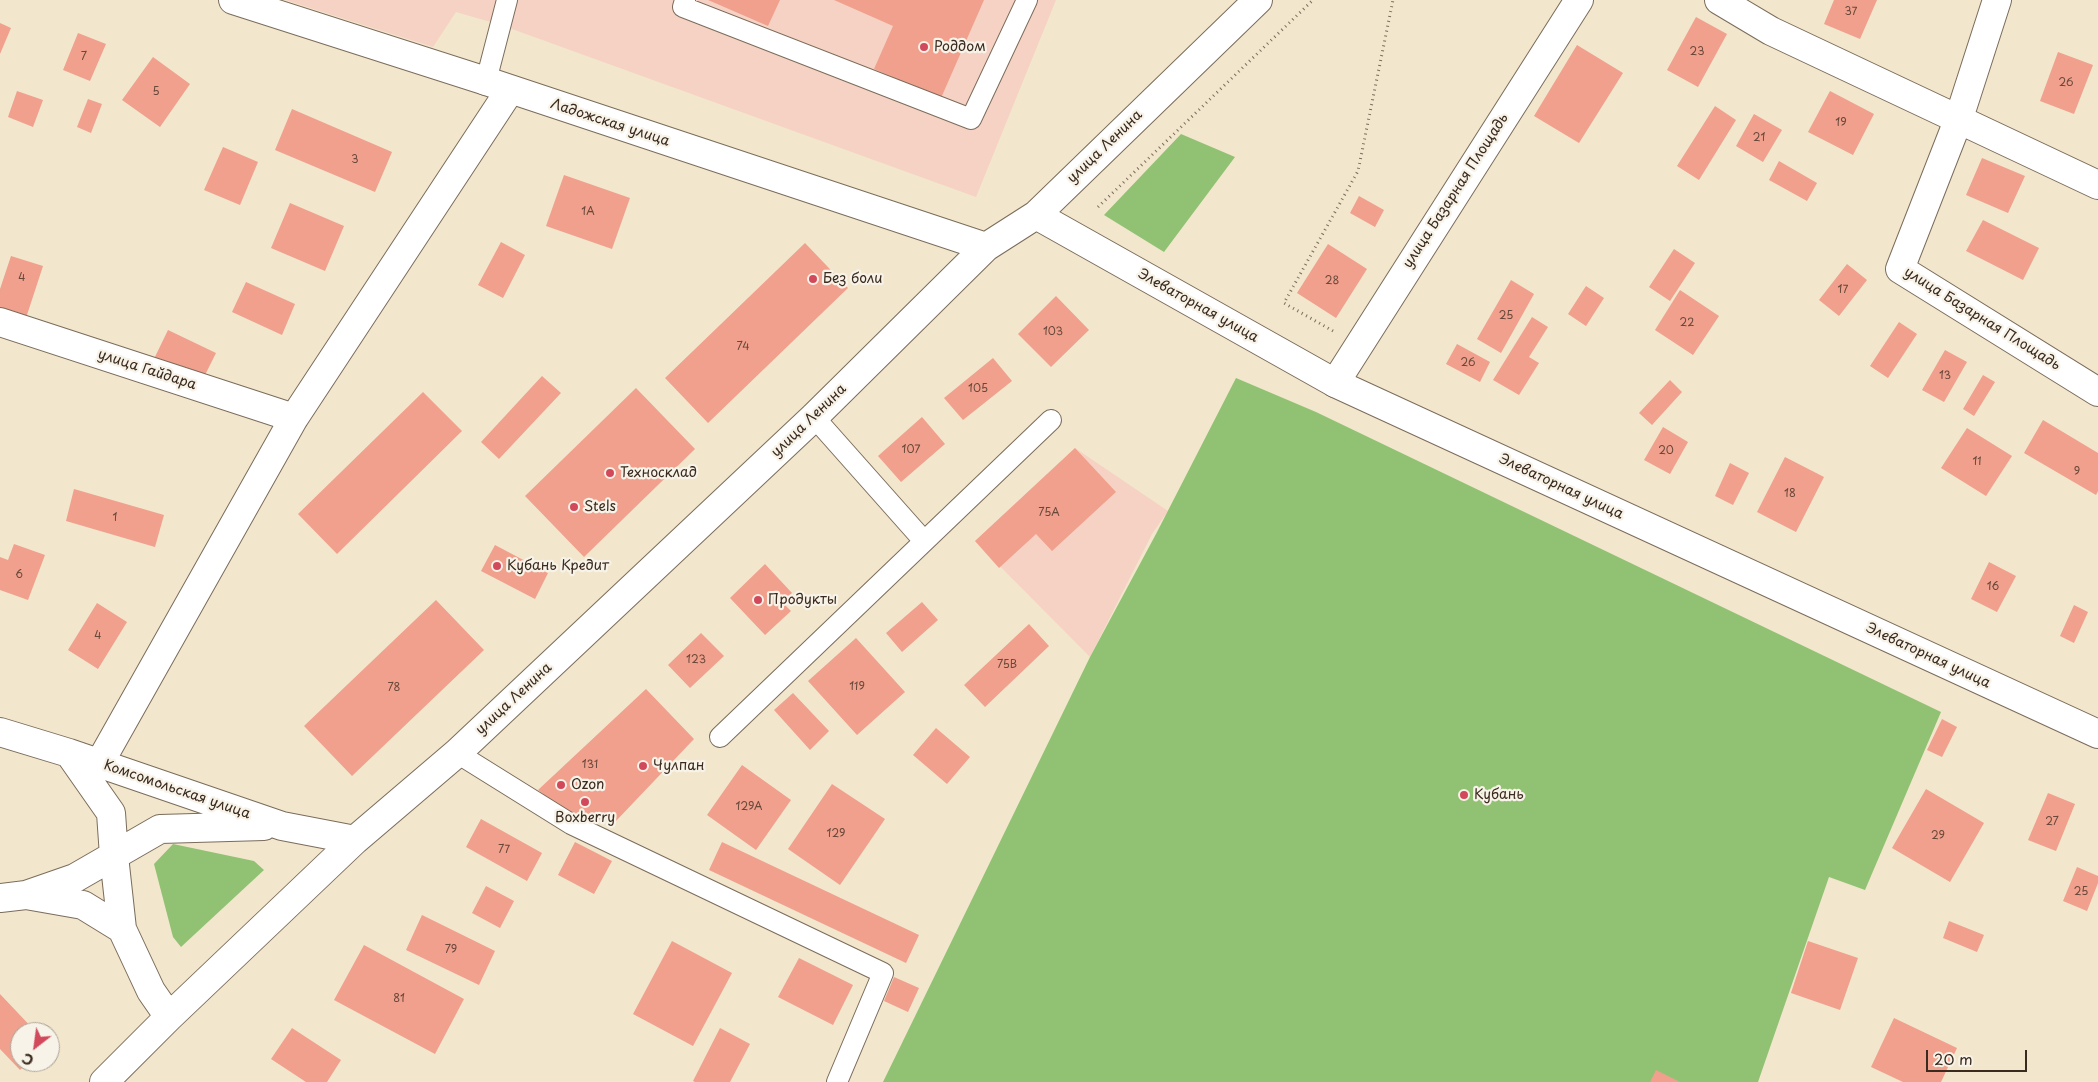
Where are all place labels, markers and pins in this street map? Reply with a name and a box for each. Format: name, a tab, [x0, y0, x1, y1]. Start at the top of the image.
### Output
place label: Роддом	[934, 39, 986, 55]
marker: Роддом	[918, 41, 930, 53]
place label: Без боли	[823, 271, 883, 287]
marker: Без боли	[807, 273, 819, 285]
place label: Техносклад	[620, 465, 697, 481]
marker: Техносклад	[604, 467, 616, 479]
place label: Stels	[584, 499, 616, 515]
marker: Stels	[568, 501, 580, 513]
place label: Кубань Кредит	[507, 558, 609, 574]
marker: Кубань Кредит	[491, 560, 503, 572]
place label: Продукты	[768, 592, 837, 608]
marker: Продукты	[752, 594, 764, 606]
place label: Чулпан	[653, 758, 705, 774]
marker: Чулпан	[637, 760, 649, 772]
place label: Ozon	[571, 777, 604, 793]
marker: Ozon	[555, 779, 567, 791]
place label: Кубань	[1474, 787, 1524, 803]
marker: Кубань	[1458, 789, 1470, 801]
marker: Boxberry	[579, 796, 591, 808]
place label: Boxberry	[555, 810, 615, 826]

